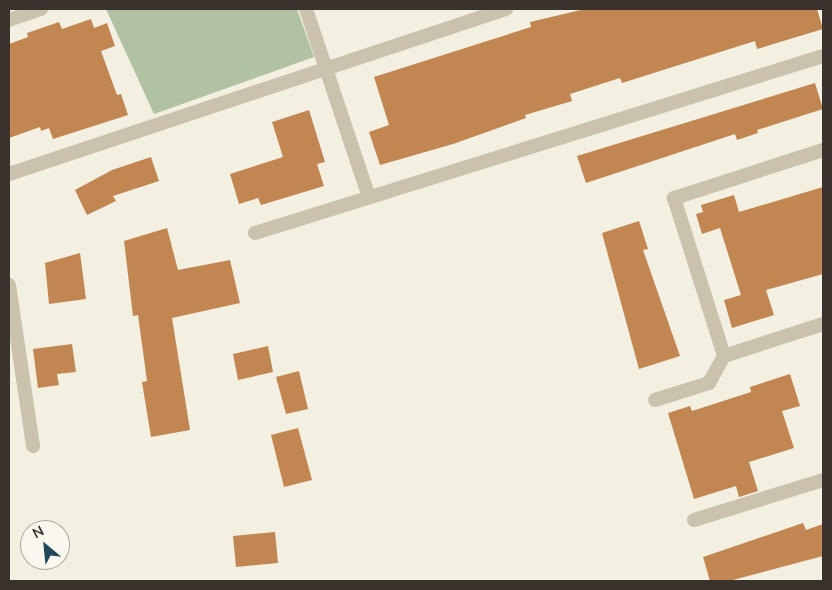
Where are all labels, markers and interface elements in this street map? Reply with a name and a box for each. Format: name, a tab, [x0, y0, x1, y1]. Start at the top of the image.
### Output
north arrow	[20, 520, 70, 570]
text: N	[29, 521, 47, 543]

